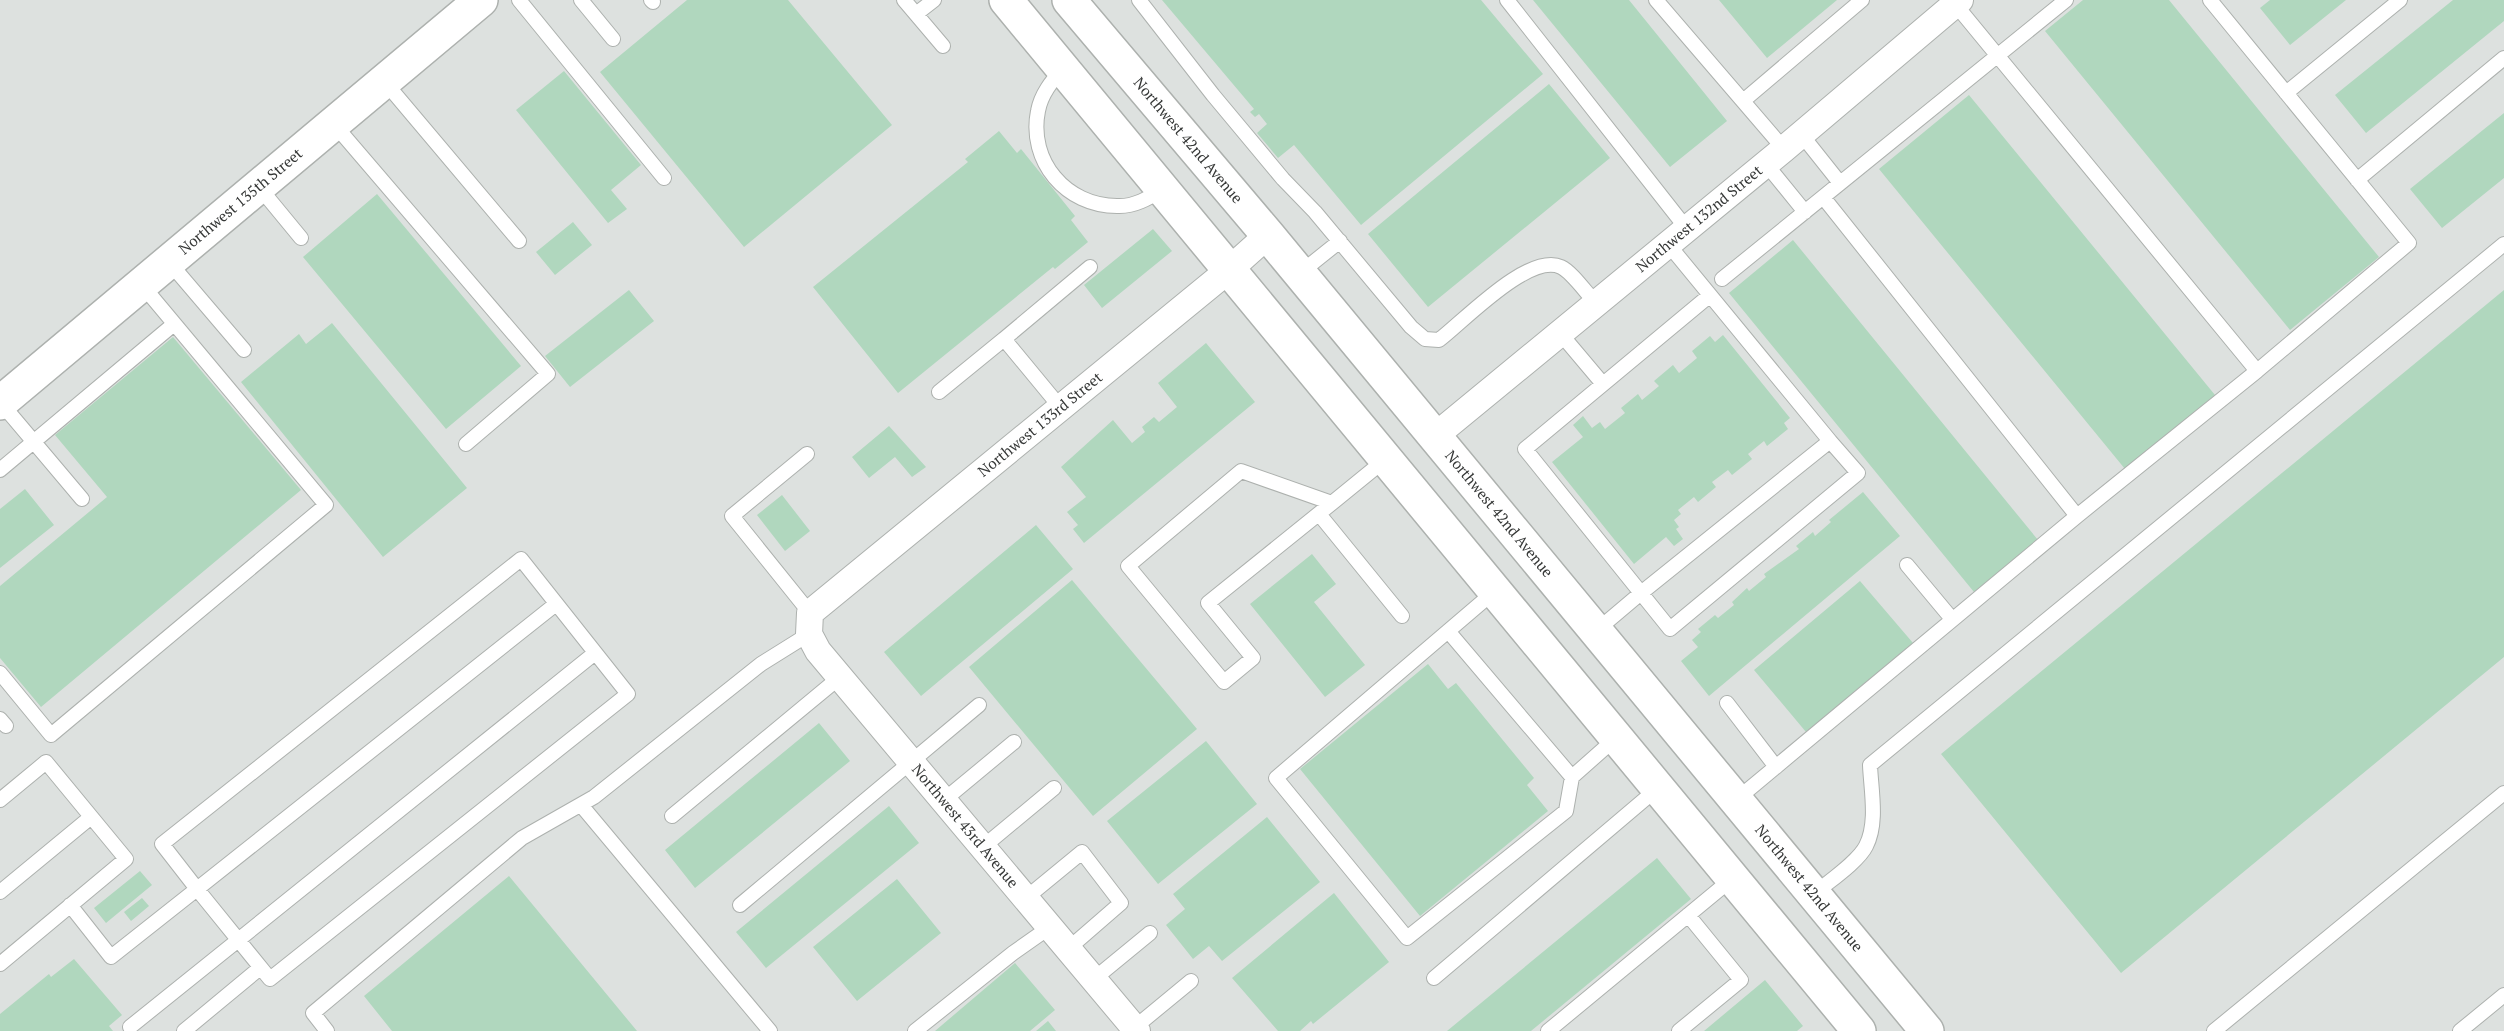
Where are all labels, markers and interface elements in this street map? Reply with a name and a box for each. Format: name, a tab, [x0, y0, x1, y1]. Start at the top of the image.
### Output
street label: Northwest 42nd Avenue	[1130, 73, 1248, 207]
street label: Northwest 135th Street	[174, 143, 306, 258]
street label: Northwest 132nd Street	[1631, 160, 1766, 276]
street label: Northwest 133rd Street	[973, 366, 1106, 481]
street label: Northwest 42nd Avenue	[1441, 446, 1558, 581]
street label: Northwest 43rd Avenue	[908, 759, 1024, 892]
street label: Northwest 42nd Avenue	[1751, 820, 1868, 955]

